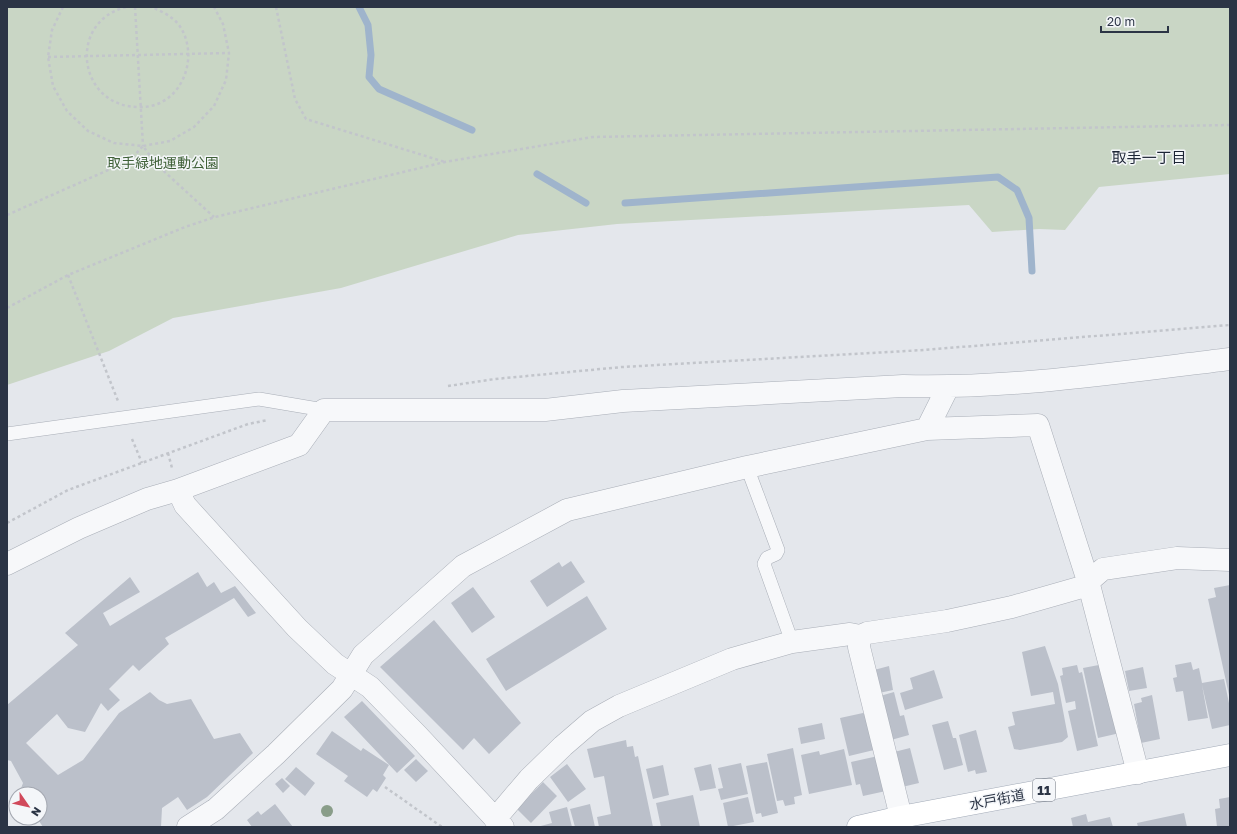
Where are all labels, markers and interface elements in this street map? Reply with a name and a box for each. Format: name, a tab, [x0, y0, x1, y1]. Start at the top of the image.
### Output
scale bar	[1101, 8, 1168, 34]
text: 20 m	[1107, 14, 1135, 29]
district label: 取手一丁目	[1111, 148, 1187, 166]
park label: 取手緑地運動公園	[107, 154, 219, 171]
road number: 11	[1033, 779, 1055, 801]
street label: 水戸街道	[968, 785, 1026, 813]
north arrow	[8, 786, 48, 826]
text: N	[29, 805, 44, 819]

